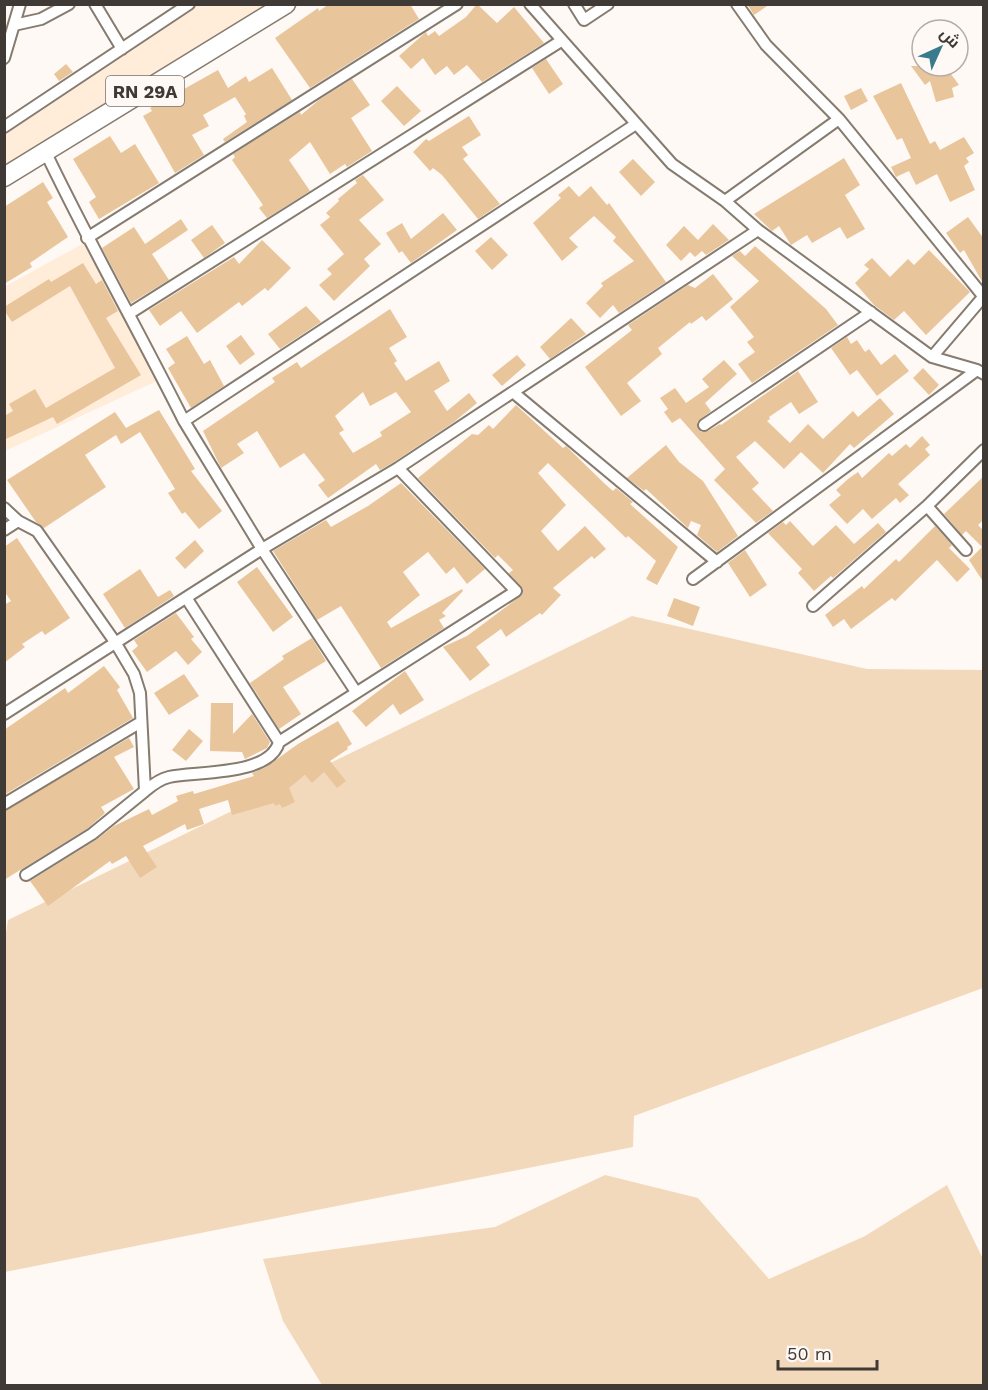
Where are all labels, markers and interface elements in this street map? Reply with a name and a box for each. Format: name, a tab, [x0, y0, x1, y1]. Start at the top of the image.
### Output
north arrow	[910, 18, 970, 78]
text: ش	[936, 24, 964, 52]
road number: RN 29A	[106, 76, 184, 106]
scale bar	[778, 1333, 877, 1371]
text: 50 m	[787, 1343, 832, 1364]

